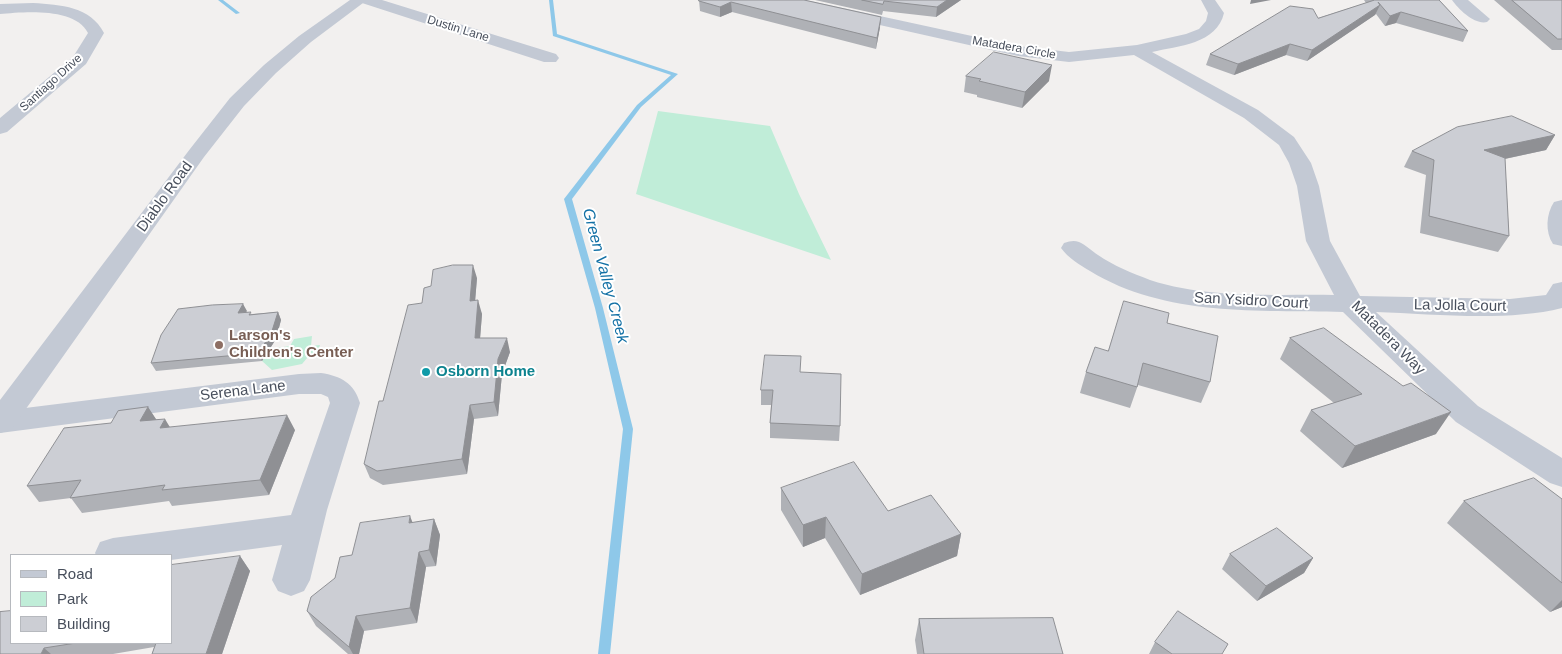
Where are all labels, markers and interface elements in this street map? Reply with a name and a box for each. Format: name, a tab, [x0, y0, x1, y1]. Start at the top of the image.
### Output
street label: Dustin Lane	[425, 13, 491, 45]
street label: Matadera Circle	[971, 34, 1057, 62]
street label: Santiago Drive	[17, 51, 85, 115]
street label: Diablo Road	[133, 158, 197, 236]
water label: Green Valley Creek	[578, 206, 632, 346]
street label: San Ysidro Court	[1193, 289, 1309, 313]
street label: La Jolla Court	[1414, 296, 1506, 316]
street label: Matadera Way	[1347, 297, 1429, 379]
place label: Larson's Children's Center	[229, 327, 353, 362]
marker: Larson's Children's Center	[213, 339, 225, 351]
place label: Osborn Home	[436, 363, 535, 381]
marker: Osborn Home	[420, 366, 432, 378]
street label: Serena Lane	[199, 377, 287, 405]
legend	[10, 554, 172, 644]
text: Road	[57, 565, 93, 582]
text: Park	[57, 590, 88, 607]
text: Building	[57, 615, 110, 632]

